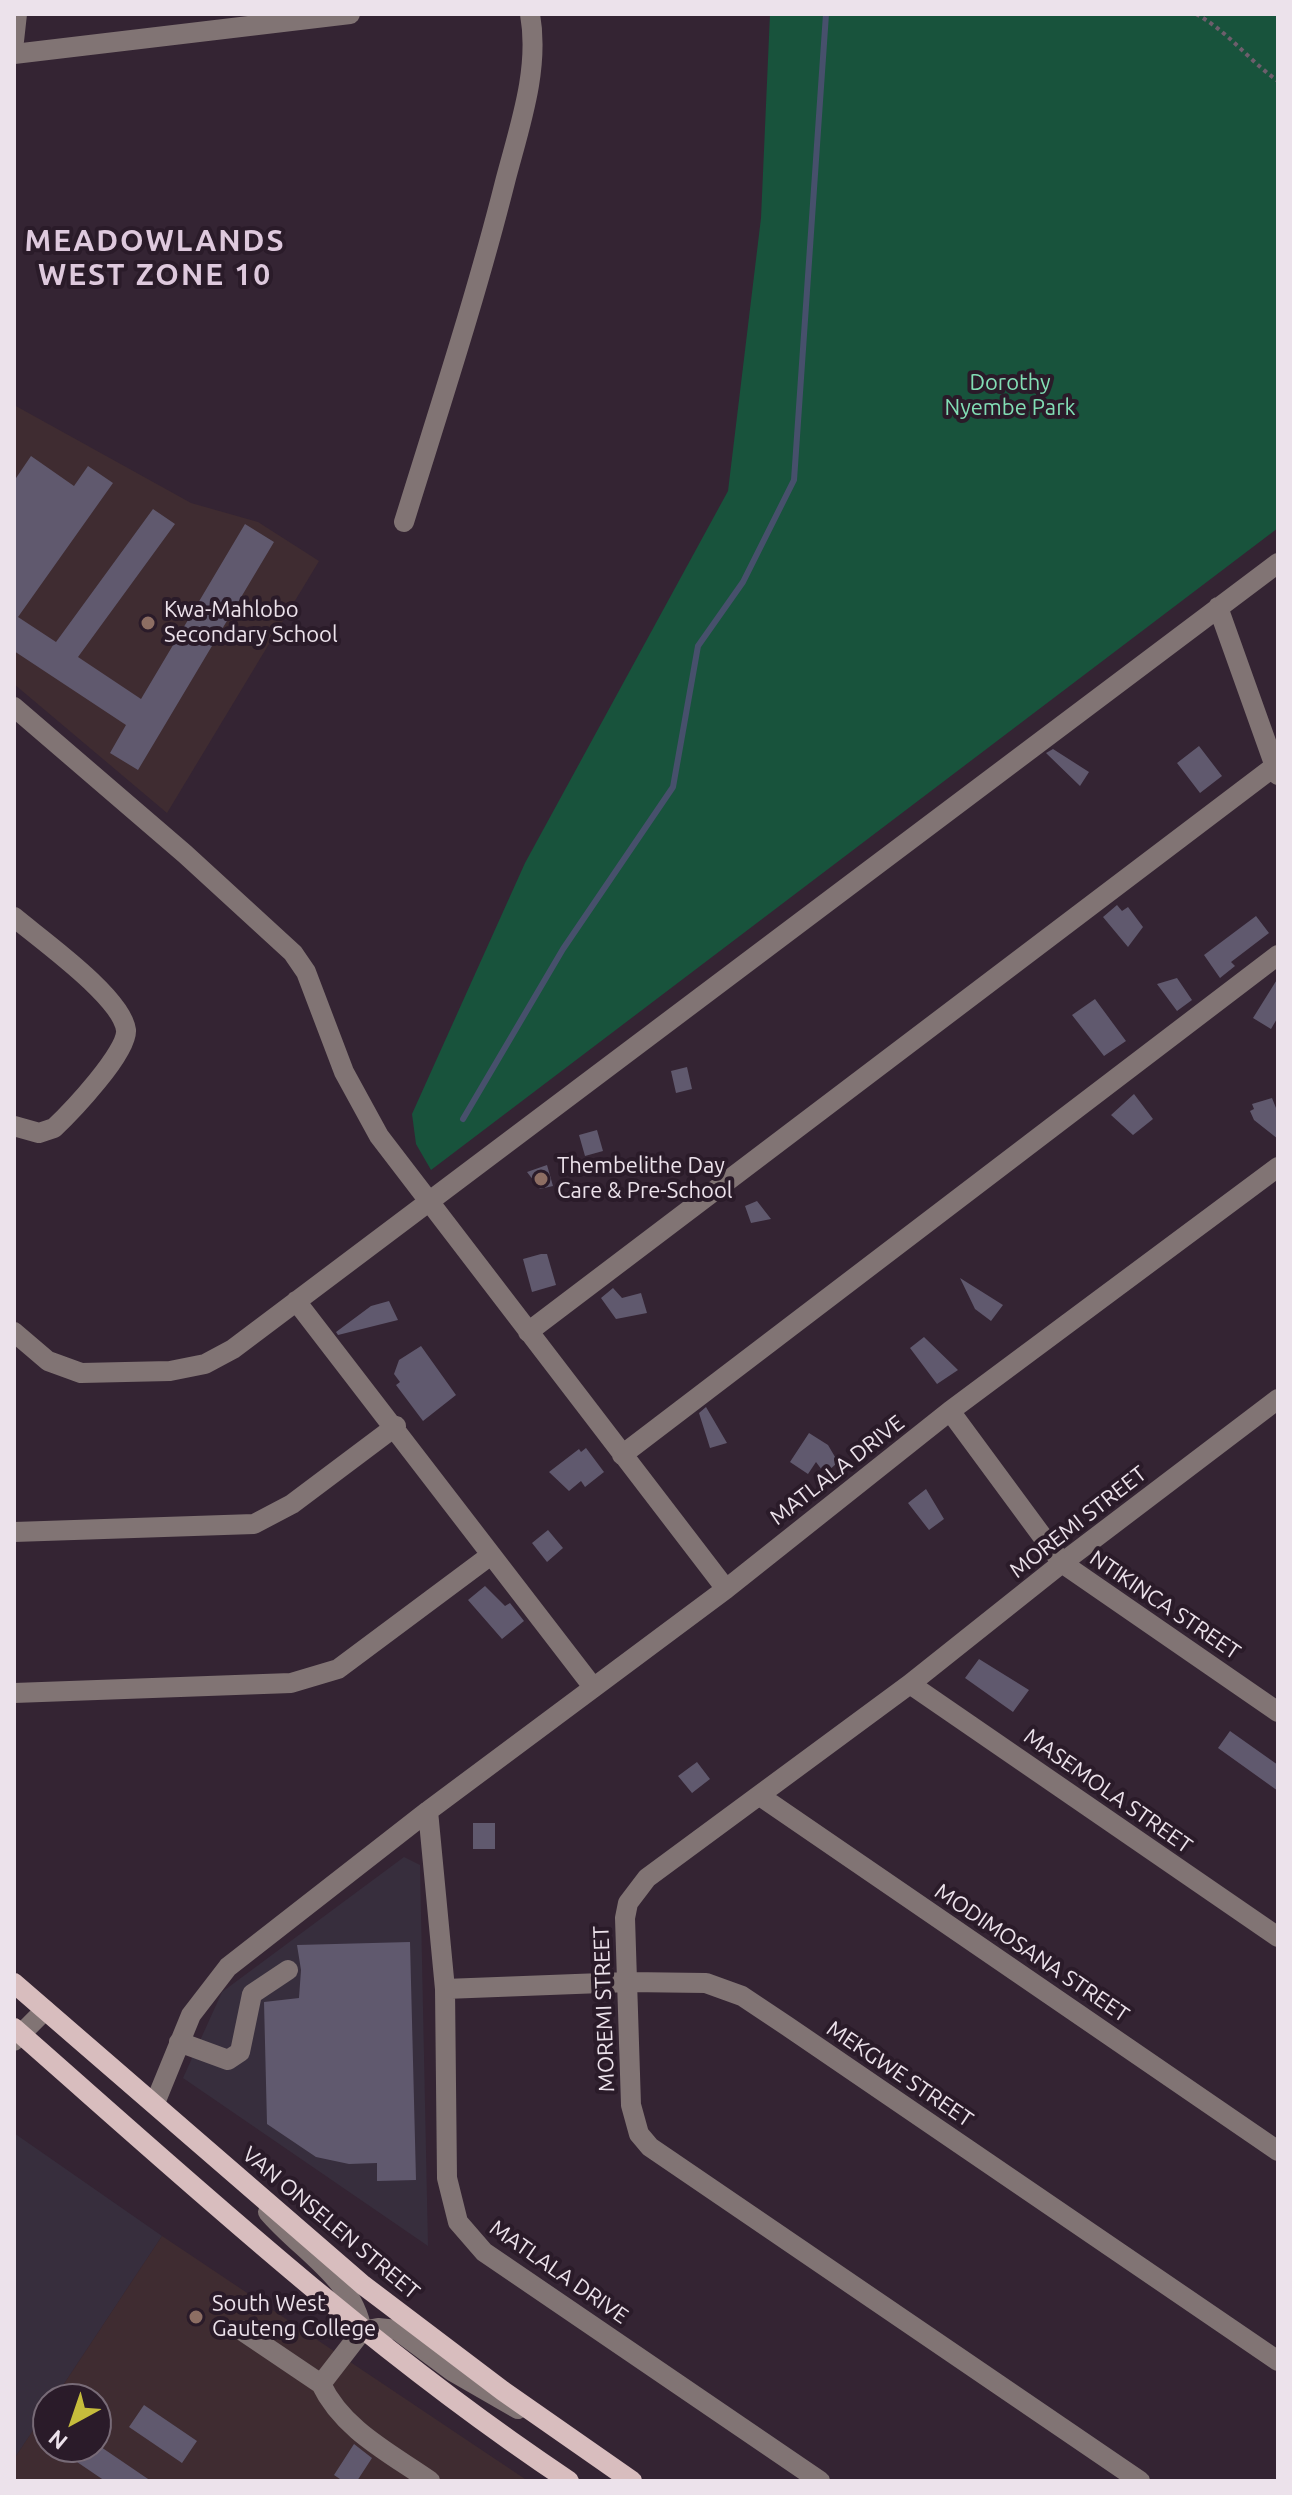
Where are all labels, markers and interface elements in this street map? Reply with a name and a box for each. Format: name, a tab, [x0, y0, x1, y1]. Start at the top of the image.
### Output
district label: MEADOWLANDS WEST ZONE 10	[24, 223, 286, 294]
park label: Dorothy Nyembe Park	[944, 370, 1076, 422]
place label: Kwa-Mahlobo Secondary School	[164, 597, 338, 648]
marker: Kwa-Mahlobo Secondary School	[139, 614, 157, 632]
place label: Thembelithe Day Care & Pre-School	[557, 1153, 733, 1204]
marker: Thembelithe Day Care & Pre-School	[532, 1170, 550, 1188]
street label: MATLALA DRIVE	[765, 1409, 909, 1531]
street label: MOREMI STREET	[1004, 1460, 1152, 1584]
street label: NTIKINCA STREET	[1085, 1545, 1245, 1665]
street label: MASEMOLA STREET	[1019, 1723, 1197, 1859]
street label: MODIMOSANA STREET	[930, 1878, 1134, 2028]
street label: MOREMI STREET	[588, 1925, 620, 2093]
street label: MEKGWE STREET	[822, 2015, 978, 2133]
street label: VAN ONSELEN STREET	[237, 2141, 425, 2305]
street label: MATLALA DRIVE	[485, 2214, 633, 2330]
place label: South West Gauteng College	[212, 2291, 376, 2342]
marker: South West Gauteng College	[187, 2308, 205, 2326]
north arrow	[32, 2383, 112, 2463]
text: N	[43, 2425, 72, 2455]

